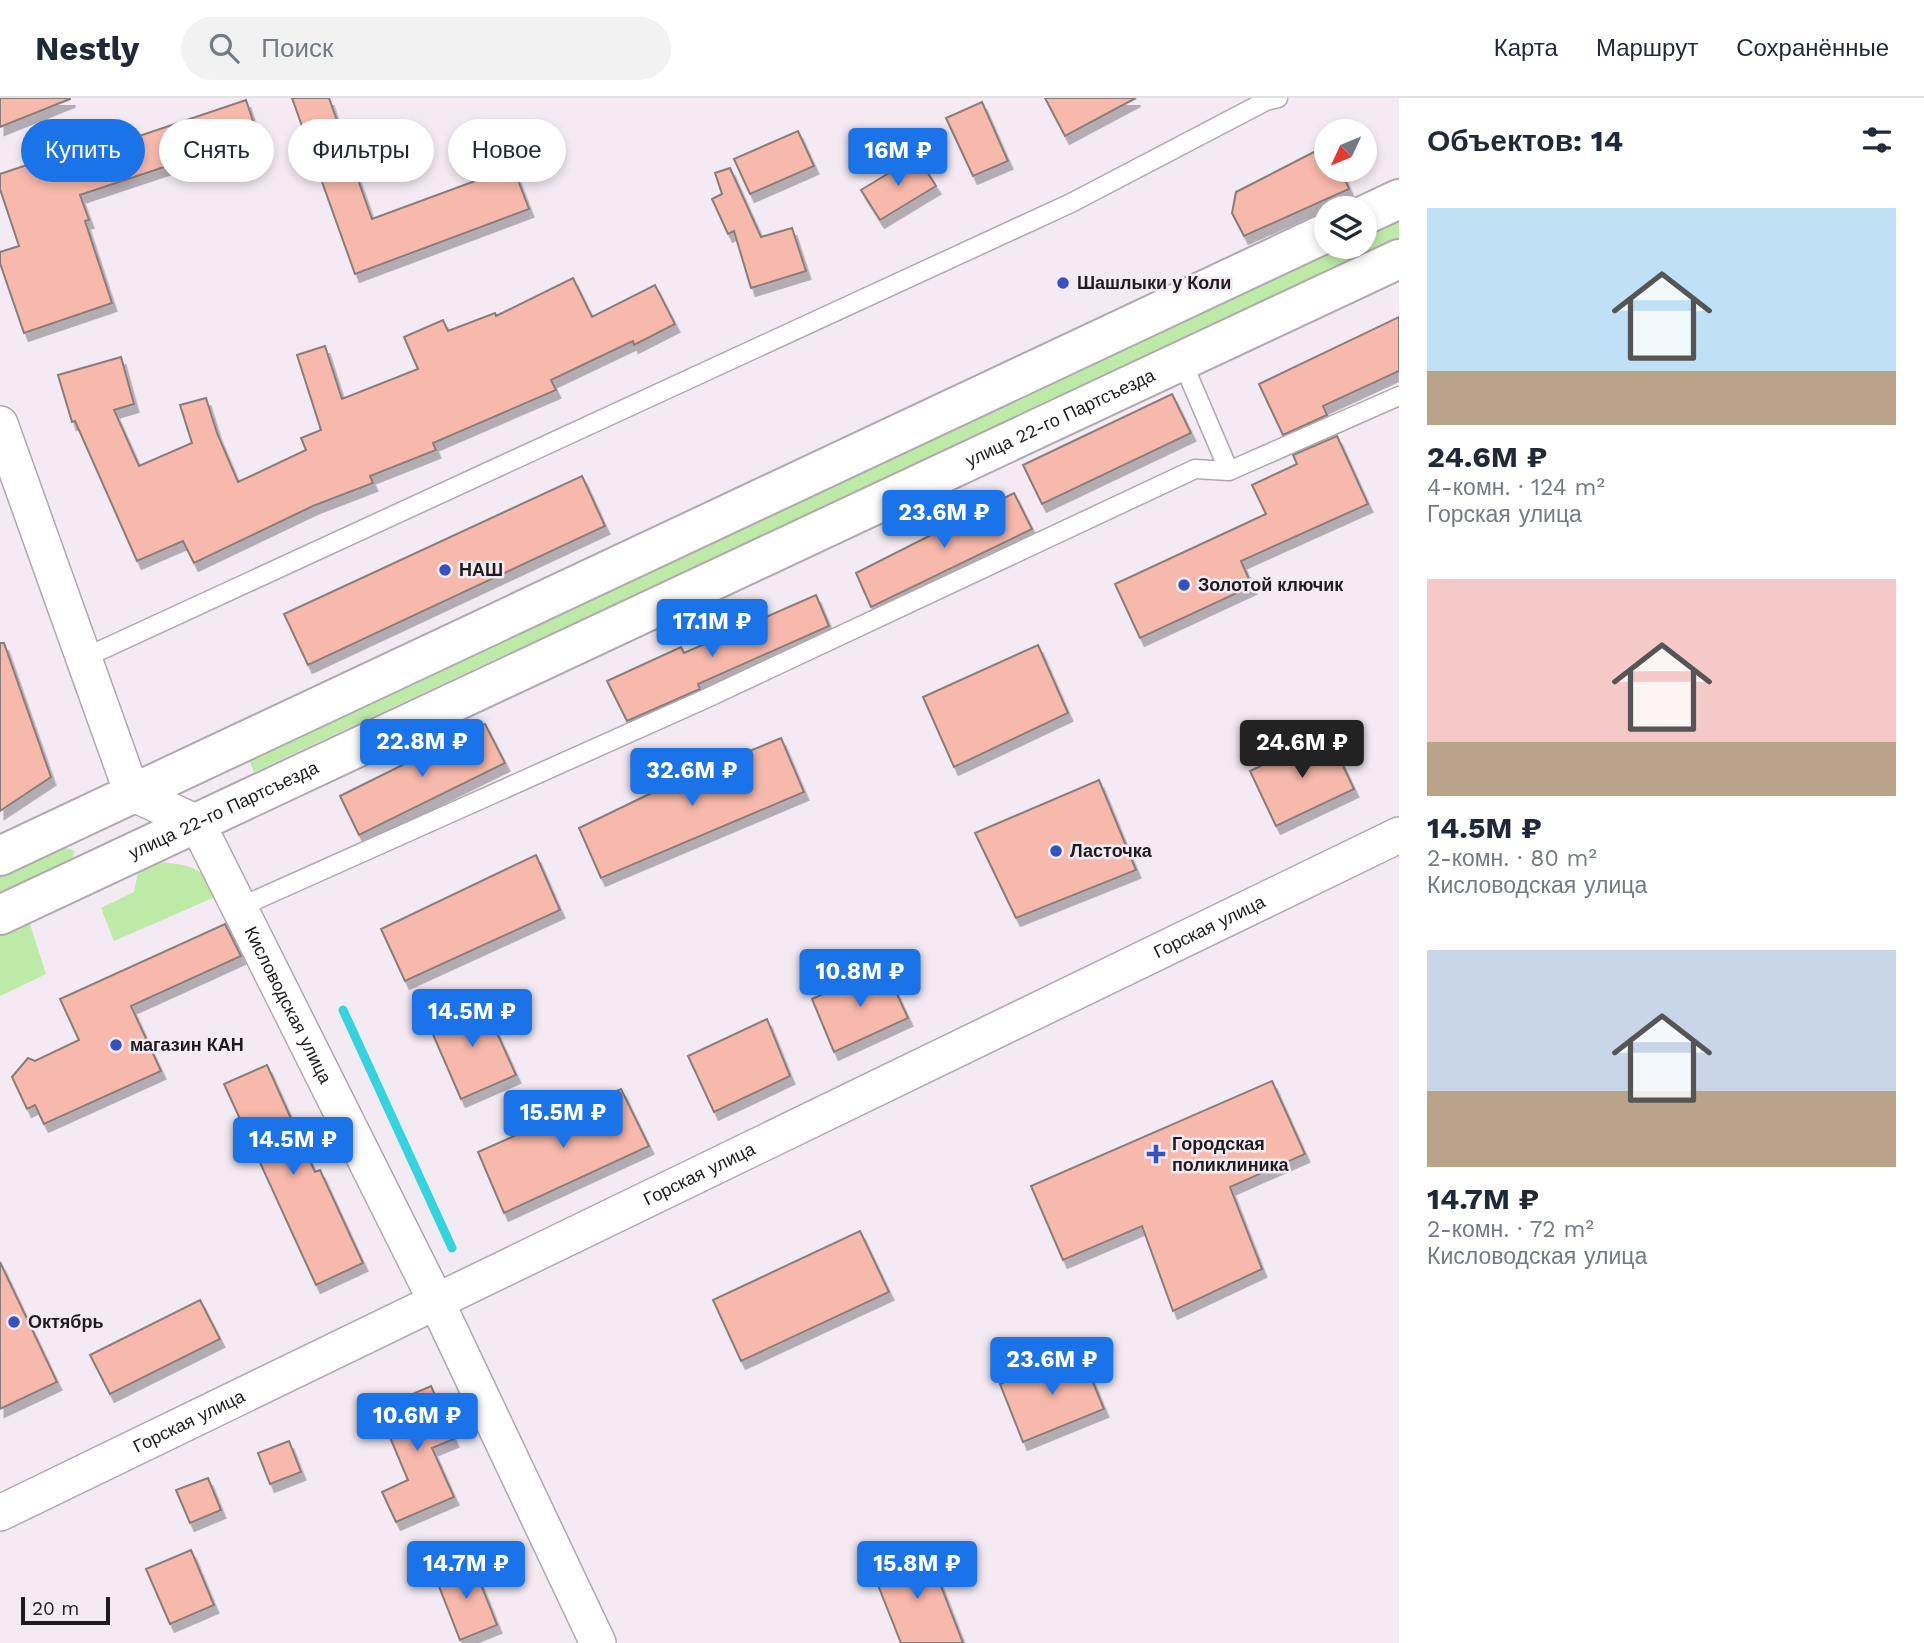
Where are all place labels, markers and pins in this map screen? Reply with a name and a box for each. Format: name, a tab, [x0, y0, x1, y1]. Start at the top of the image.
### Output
pin: 16M ₽	[849, 129, 947, 188]
place label: Шашлыки у Коли	[1077, 272, 1231, 293]
marker: Шашлыки у Коли	[1055, 275, 1071, 291]
pin: 23.6M ₽	[879, 490, 1009, 550]
place label: НАШ	[459, 559, 503, 580]
marker: НАШ	[437, 562, 453, 578]
place label: Золотой ключик	[1198, 574, 1344, 595]
marker: Золотой ключик	[1176, 577, 1192, 593]
pin: 17.1M ₽	[647, 600, 777, 659]
pin: 22.8M ₽	[357, 720, 487, 779]
pin: 24.6M ₽	[1237, 720, 1367, 780]
pin: 32.6M ₽	[627, 748, 757, 808]
place label: Ласточка	[1070, 840, 1153, 861]
marker: Ласточка	[1048, 843, 1064, 859]
pin: 10.8M ₽	[795, 950, 925, 1009]
pin: 14.5M ₽	[407, 990, 537, 1049]
place label: магазин КАН	[130, 1034, 244, 1055]
marker: магазин КАН	[108, 1037, 124, 1053]
pin: 15.5M ₽	[498, 1090, 628, 1150]
pin: 14.5M ₽	[228, 1118, 358, 1177]
place label: Городская поликлиника	[1172, 1133, 1290, 1175]
marker: Городская поликлиника	[1146, 1144, 1166, 1164]
place label: Октябрь	[28, 1311, 104, 1332]
marker: Октябрь	[6, 1314, 22, 1330]
pin: 23.6M ₽	[987, 1338, 1117, 1397]
pin: 10.6M ₽	[352, 1394, 482, 1453]
pin: 14.7M ₽	[401, 1542, 531, 1601]
pin: 15.8M ₽	[852, 1542, 982, 1601]

